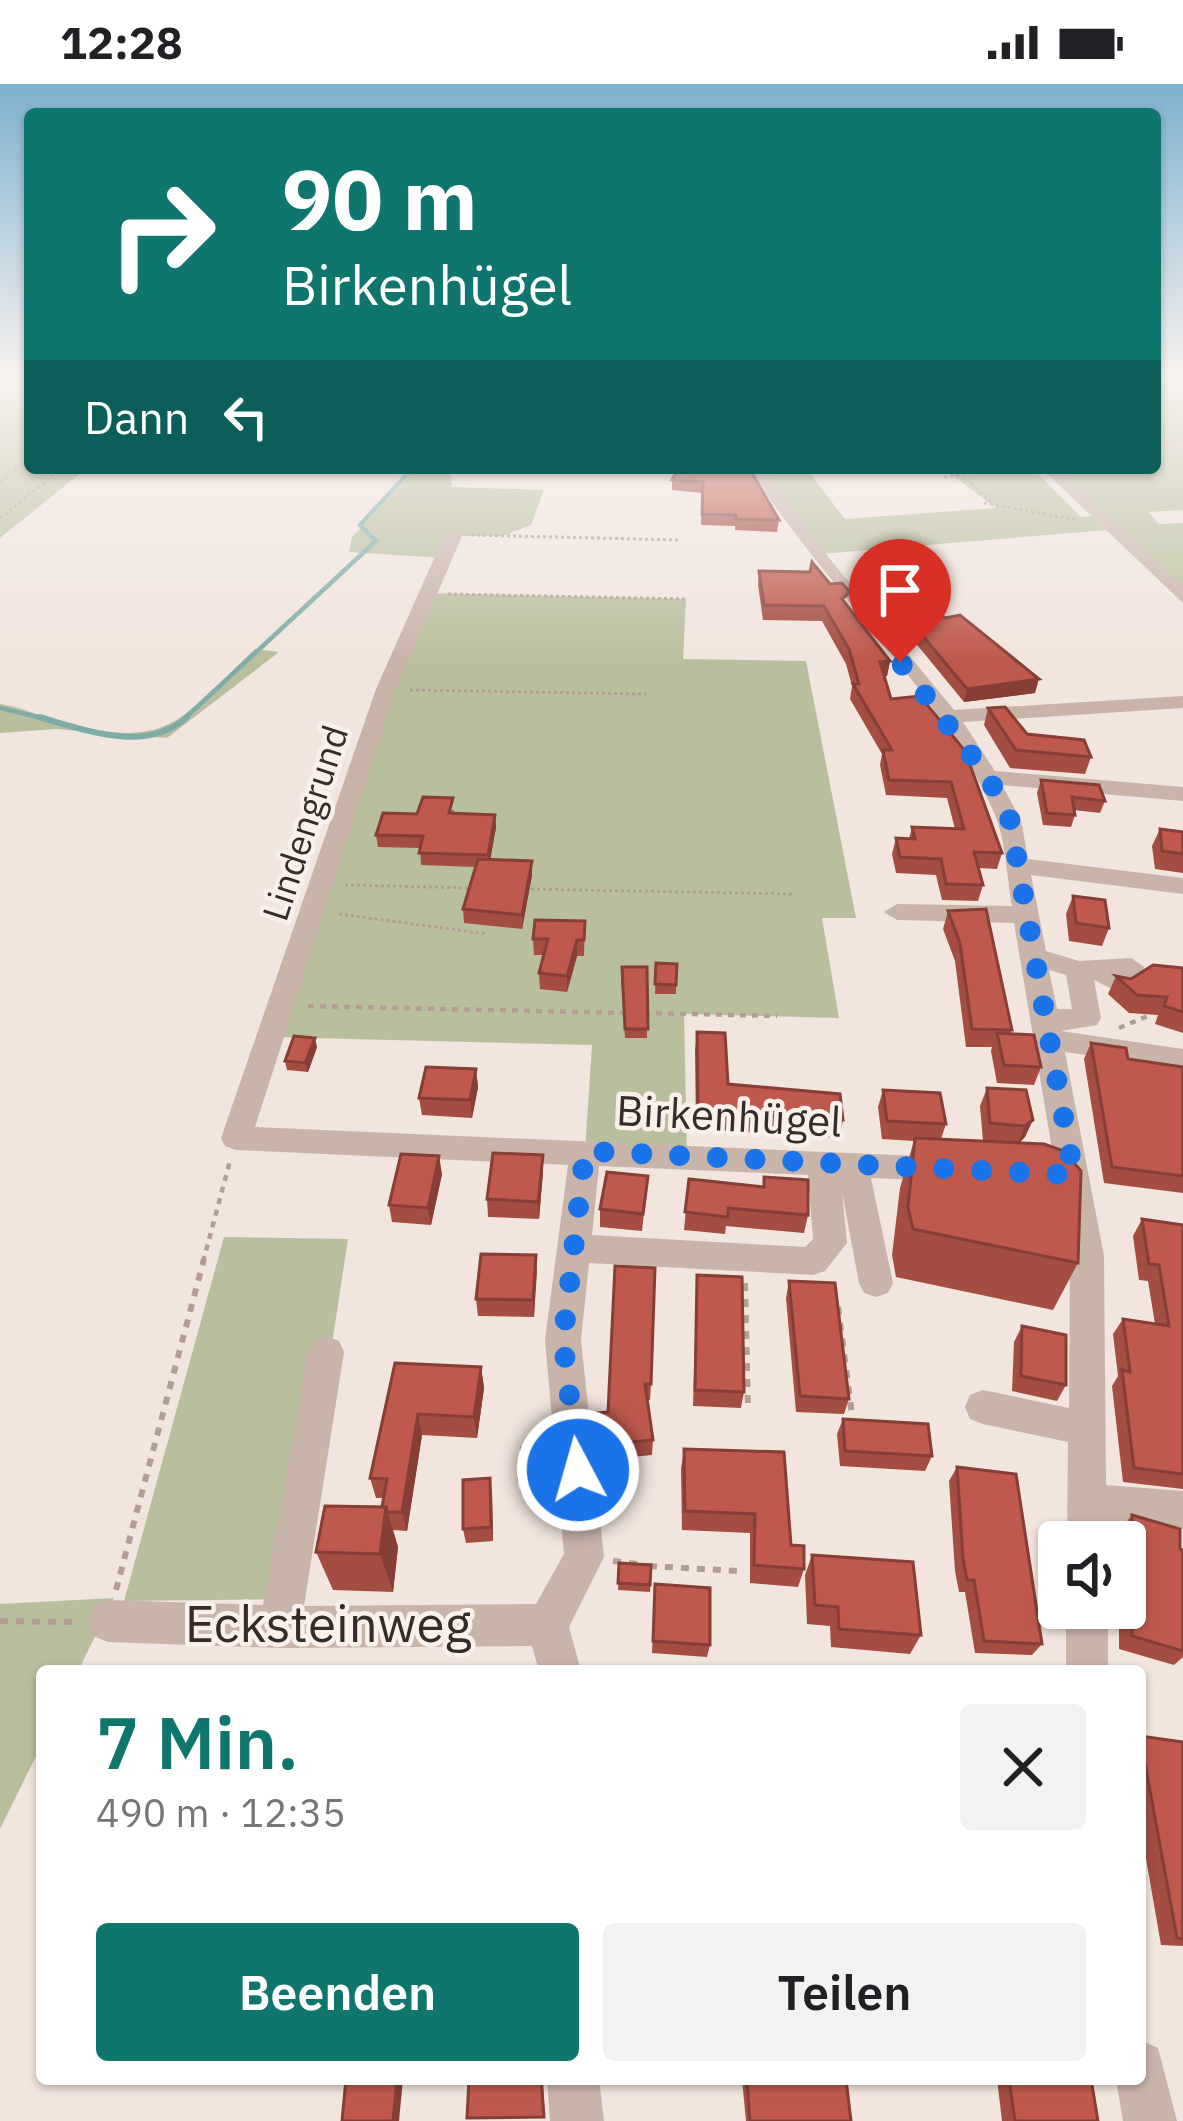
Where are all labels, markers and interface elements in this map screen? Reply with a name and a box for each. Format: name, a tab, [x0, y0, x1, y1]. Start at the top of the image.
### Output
text: 12:28	[60, 13, 183, 71]
text: 90 m	[282, 144, 478, 253]
icon: right	[84, 156, 240, 312]
text: Birkenhügel	[282, 250, 572, 320]
icon: left	[213, 384, 279, 450]
text: Dann	[84, 388, 189, 446]
pin	[849, 539, 951, 662]
icon: arrive	[867, 557, 933, 623]
street label: Lindengrund	[251, 719, 358, 926]
street label: Birkenhügel	[615, 1082, 843, 1149]
position arrow	[515, 1407, 641, 1533]
map controls	[1038, 1521, 1146, 1629]
button: sound	[1038, 1521, 1146, 1629]
street label: Ecksteinweg	[185, 1590, 471, 1656]
text: 7 Min.	[96, 1695, 299, 1789]
button: close	[960, 1704, 1086, 1830]
text: 490 m · 12:35	[96, 1787, 346, 1838]
button: Beenden	[96, 1923, 579, 2061]
button: Teilen	[603, 1923, 1086, 2061]

